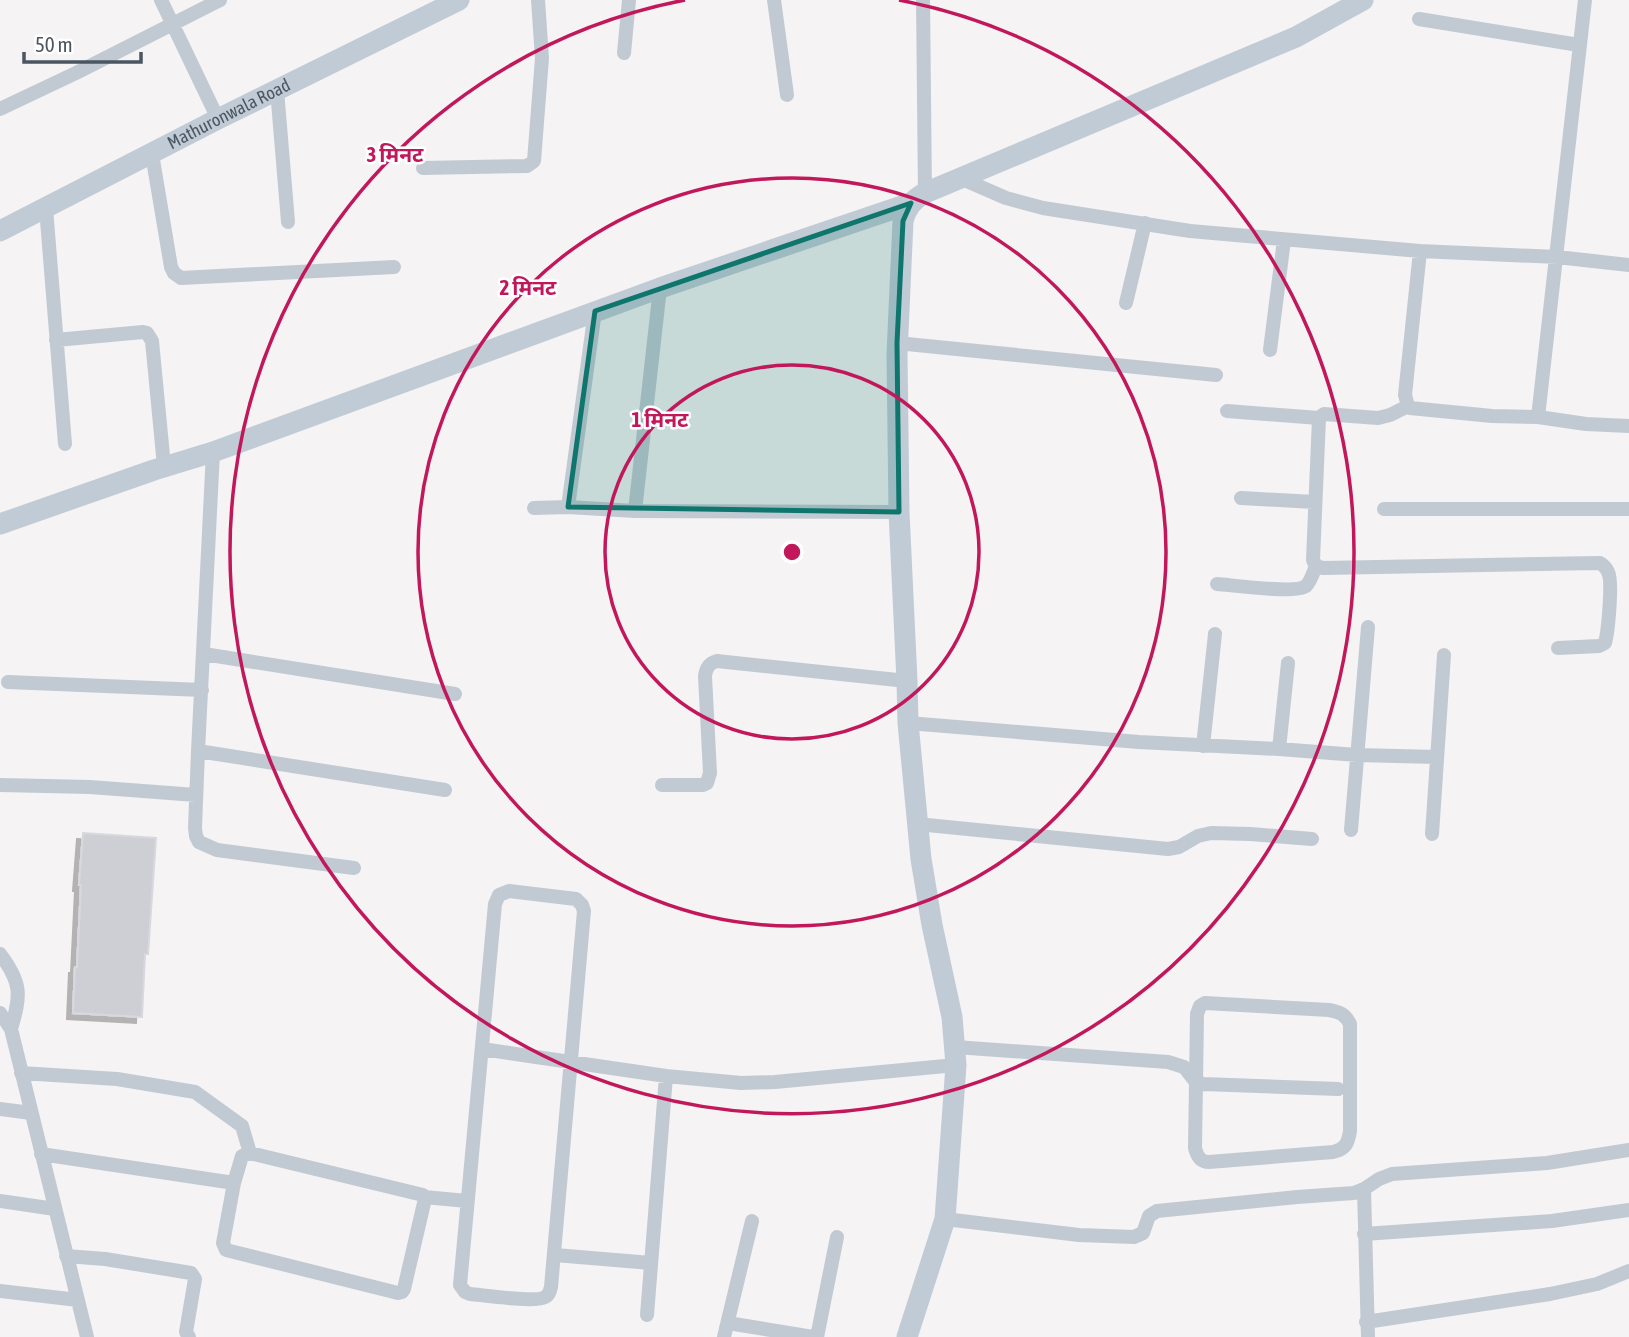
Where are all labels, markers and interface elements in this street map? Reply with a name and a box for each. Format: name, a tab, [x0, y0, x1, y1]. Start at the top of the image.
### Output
scale bar	[24, 21, 142, 65]
text: 50 m	[35, 32, 73, 56]
street label: Mathuronwala Road	[164, 74, 293, 153]
text: 3 मिनट	[367, 142, 424, 166]
text: 2 मिनट	[500, 275, 557, 299]
text: 1 मिनट	[632, 407, 689, 431]
centre of rings	[780, 540, 804, 564]

